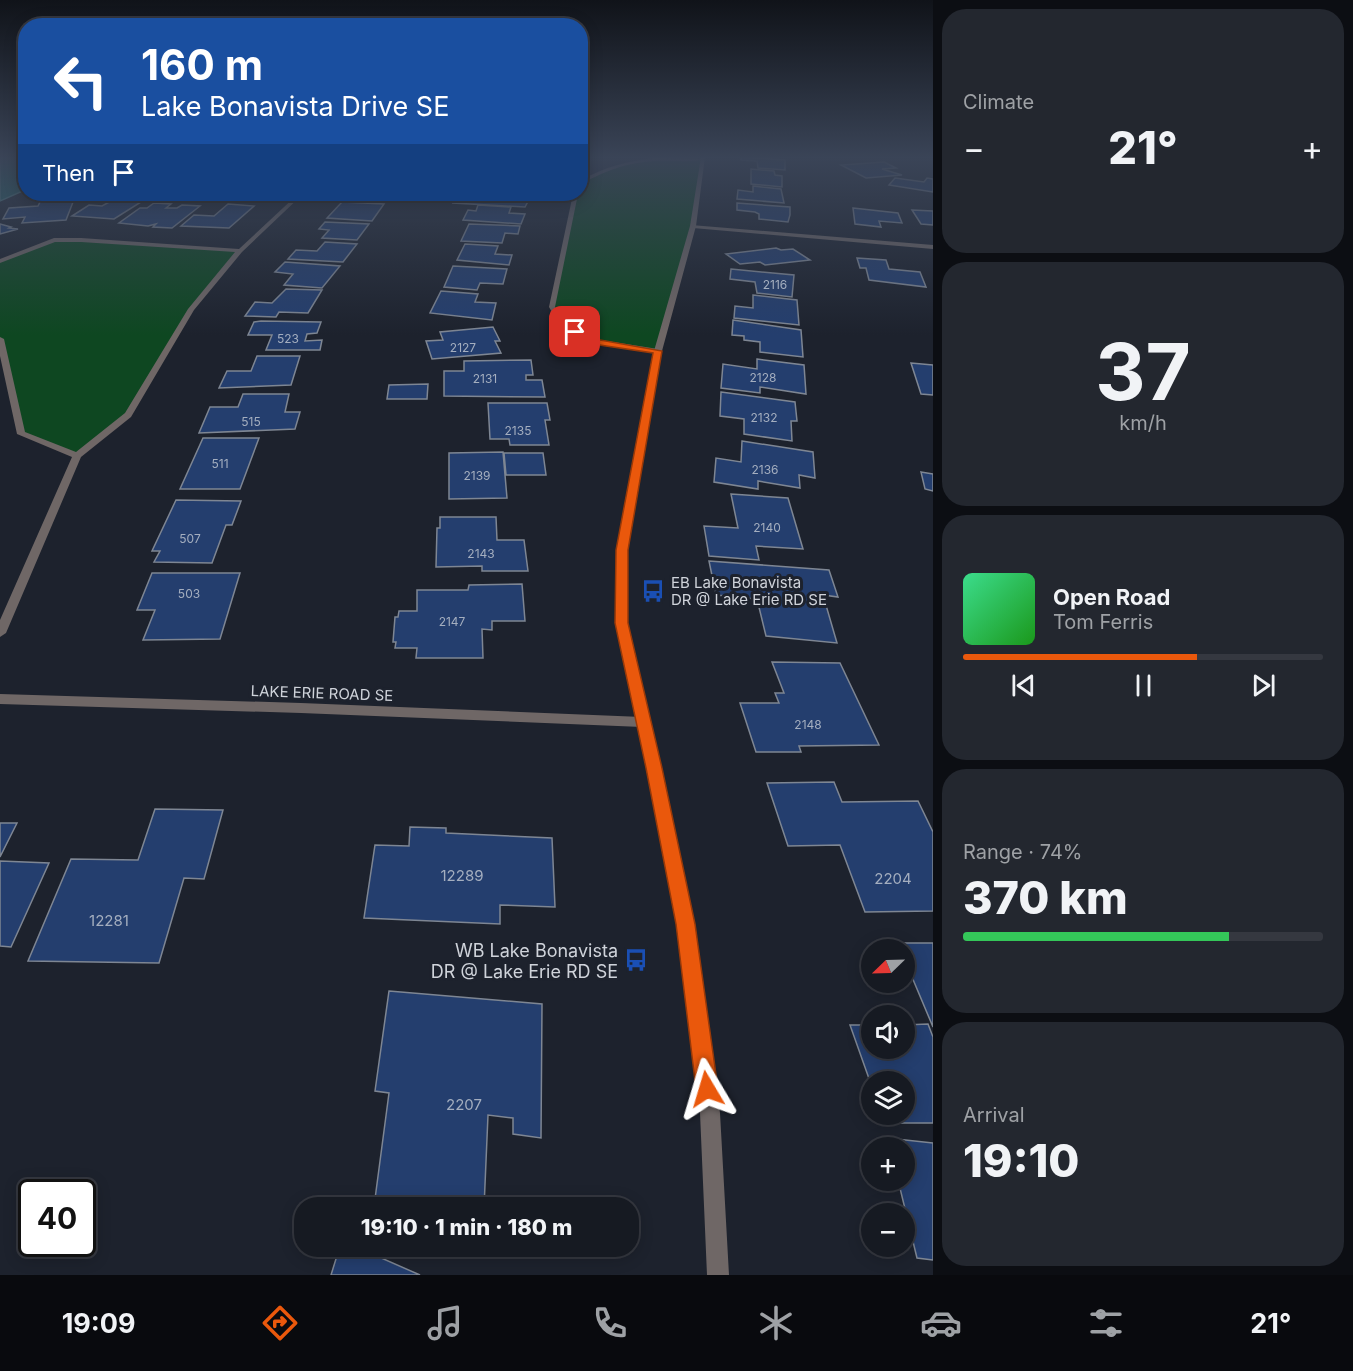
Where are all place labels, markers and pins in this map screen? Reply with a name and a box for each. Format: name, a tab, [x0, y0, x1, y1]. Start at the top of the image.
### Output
pin	[549, 306, 600, 357]
place label: EB Lake Bonavista DR @ Lake Erie RD SE	[671, 573, 827, 609]
bus stop icon: EB Lake Bonavista DR @ Lake Erie RD SE	[640, 578, 666, 604]
place label: WB Lake Bonavista DR @ Lake Erie RD SE	[431, 940, 618, 982]
bus stop icon: WB Lake Bonavista DR @ Lake Erie RD SE	[623, 947, 649, 973]

